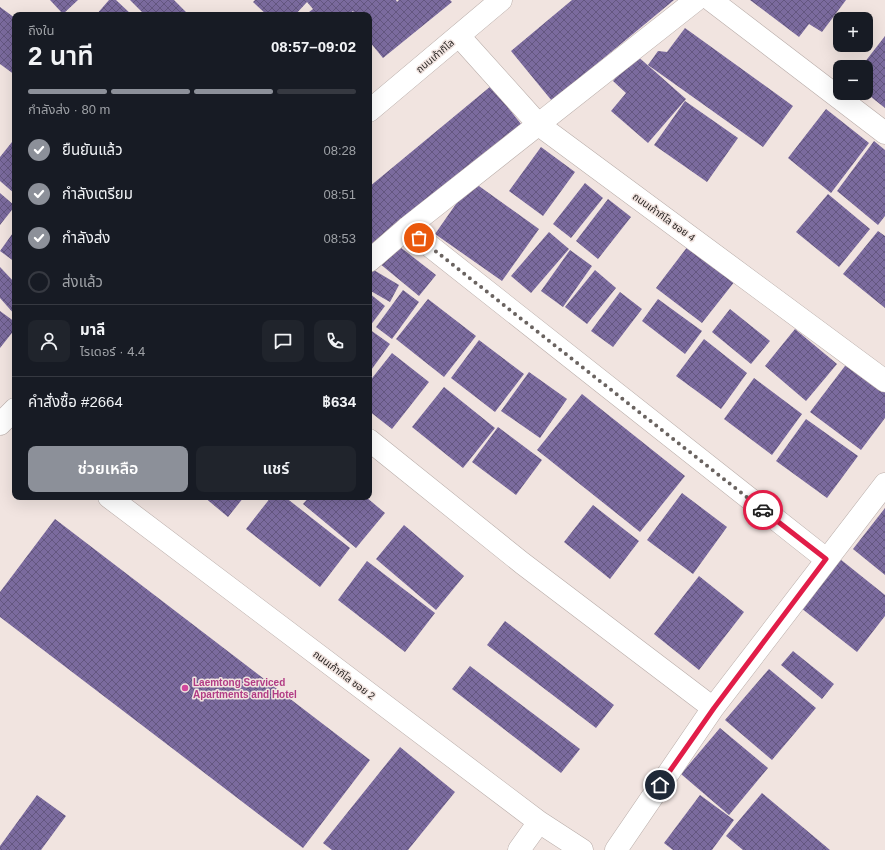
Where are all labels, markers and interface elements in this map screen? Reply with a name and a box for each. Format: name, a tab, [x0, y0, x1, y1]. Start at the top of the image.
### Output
map controls	[833, 12, 873, 100]
button: +	[833, 12, 873, 52]
text: ถึงใน	[28, 23, 54, 38]
street label: ถนนเก้ากิโล	[414, 37, 456, 75]
text: 08:57–09:02	[271, 38, 356, 55]
text: 2 นาที	[28, 41, 94, 71]
button: −	[833, 60, 873, 100]
text: กำลังส่ง · 80 m	[28, 102, 110, 117]
icon: check	[28, 139, 50, 161]
text: ยืนยันแล้ว	[62, 141, 123, 158]
text: 08:28	[323, 143, 356, 158]
icon: check	[28, 183, 50, 205]
text: กำลังเตรียม	[62, 185, 133, 202]
text: 08:51	[323, 187, 356, 202]
street label: ถนนเก้ากิโล ซอย 4	[631, 191, 698, 244]
pin	[402, 221, 436, 255]
icon: check	[28, 227, 50, 249]
icon: bag	[408, 227, 430, 249]
text: กำลังส่ง	[62, 229, 110, 246]
text: 08:53	[323, 231, 356, 246]
text: ส่งแล้ว	[62, 273, 103, 290]
button: person	[28, 320, 70, 362]
button: chat	[262, 320, 304, 362]
button: phone	[314, 320, 356, 362]
text: มาลี	[80, 321, 105, 338]
text: ไรเดอร์ · 4.4	[80, 344, 145, 359]
text: คำสั่งซื้อ #2664	[28, 393, 123, 410]
text: ฿634	[322, 393, 356, 410]
button: ช่วยเหลือ	[28, 446, 188, 492]
button: แชร์	[196, 446, 356, 492]
courier	[743, 490, 783, 530]
icon: car	[752, 499, 774, 521]
street label: ถนนเก้ากิโล ซอย 2	[311, 648, 377, 702]
place label: Laemtong Serviced Apartments and Hotel	[193, 677, 297, 700]
marker: Laemtong Serviced Apartments and Hotel	[180, 683, 190, 693]
pin	[643, 768, 677, 802]
icon: home	[649, 774, 671, 796]

